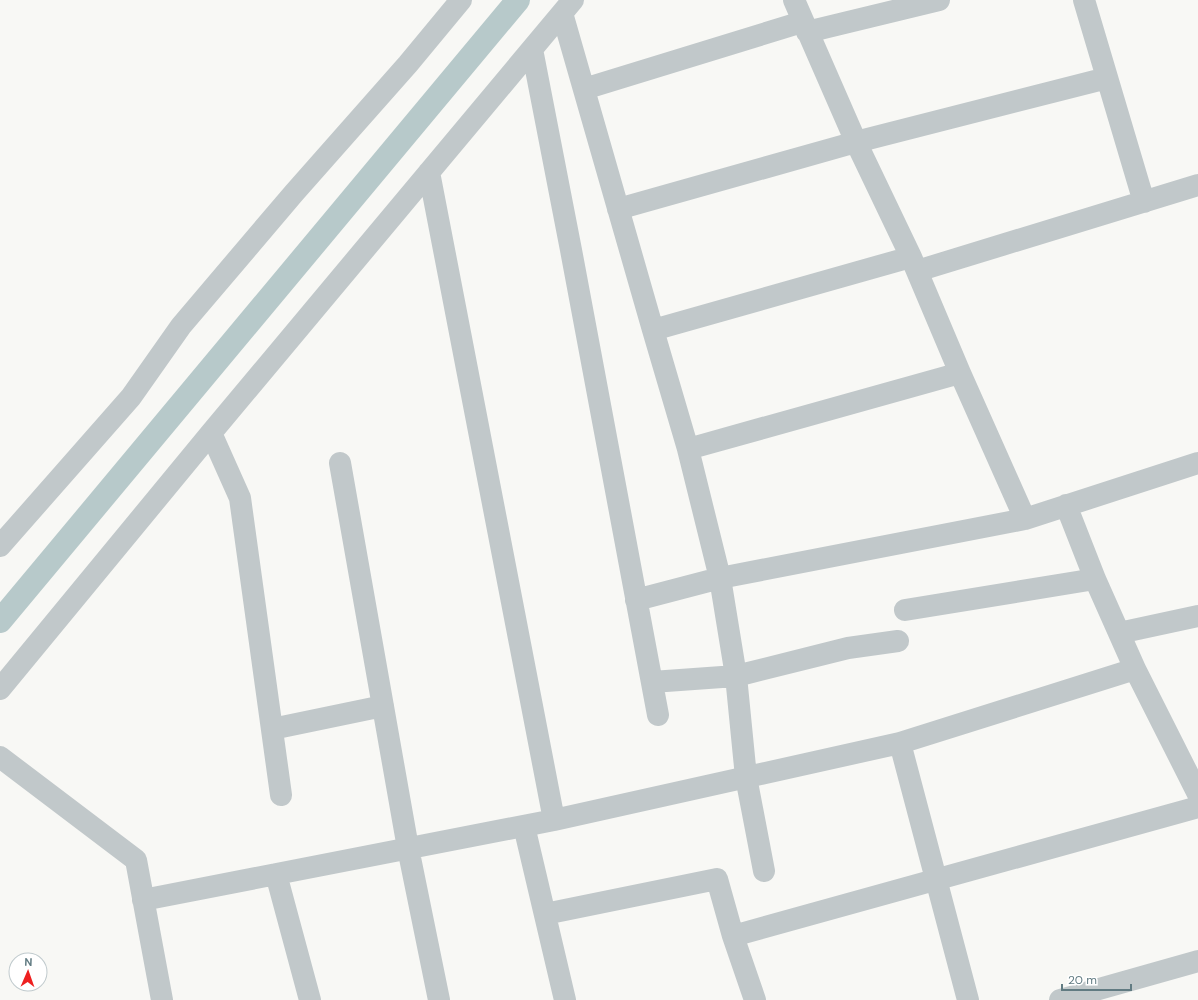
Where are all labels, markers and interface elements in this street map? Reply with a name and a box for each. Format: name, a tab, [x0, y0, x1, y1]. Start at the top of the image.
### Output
north arrow	[8, 952, 48, 992]
text: N	[24, 955, 33, 969]
scale bar	[1062, 966, 1131, 992]
text: 20 m	[1068, 972, 1097, 988]

